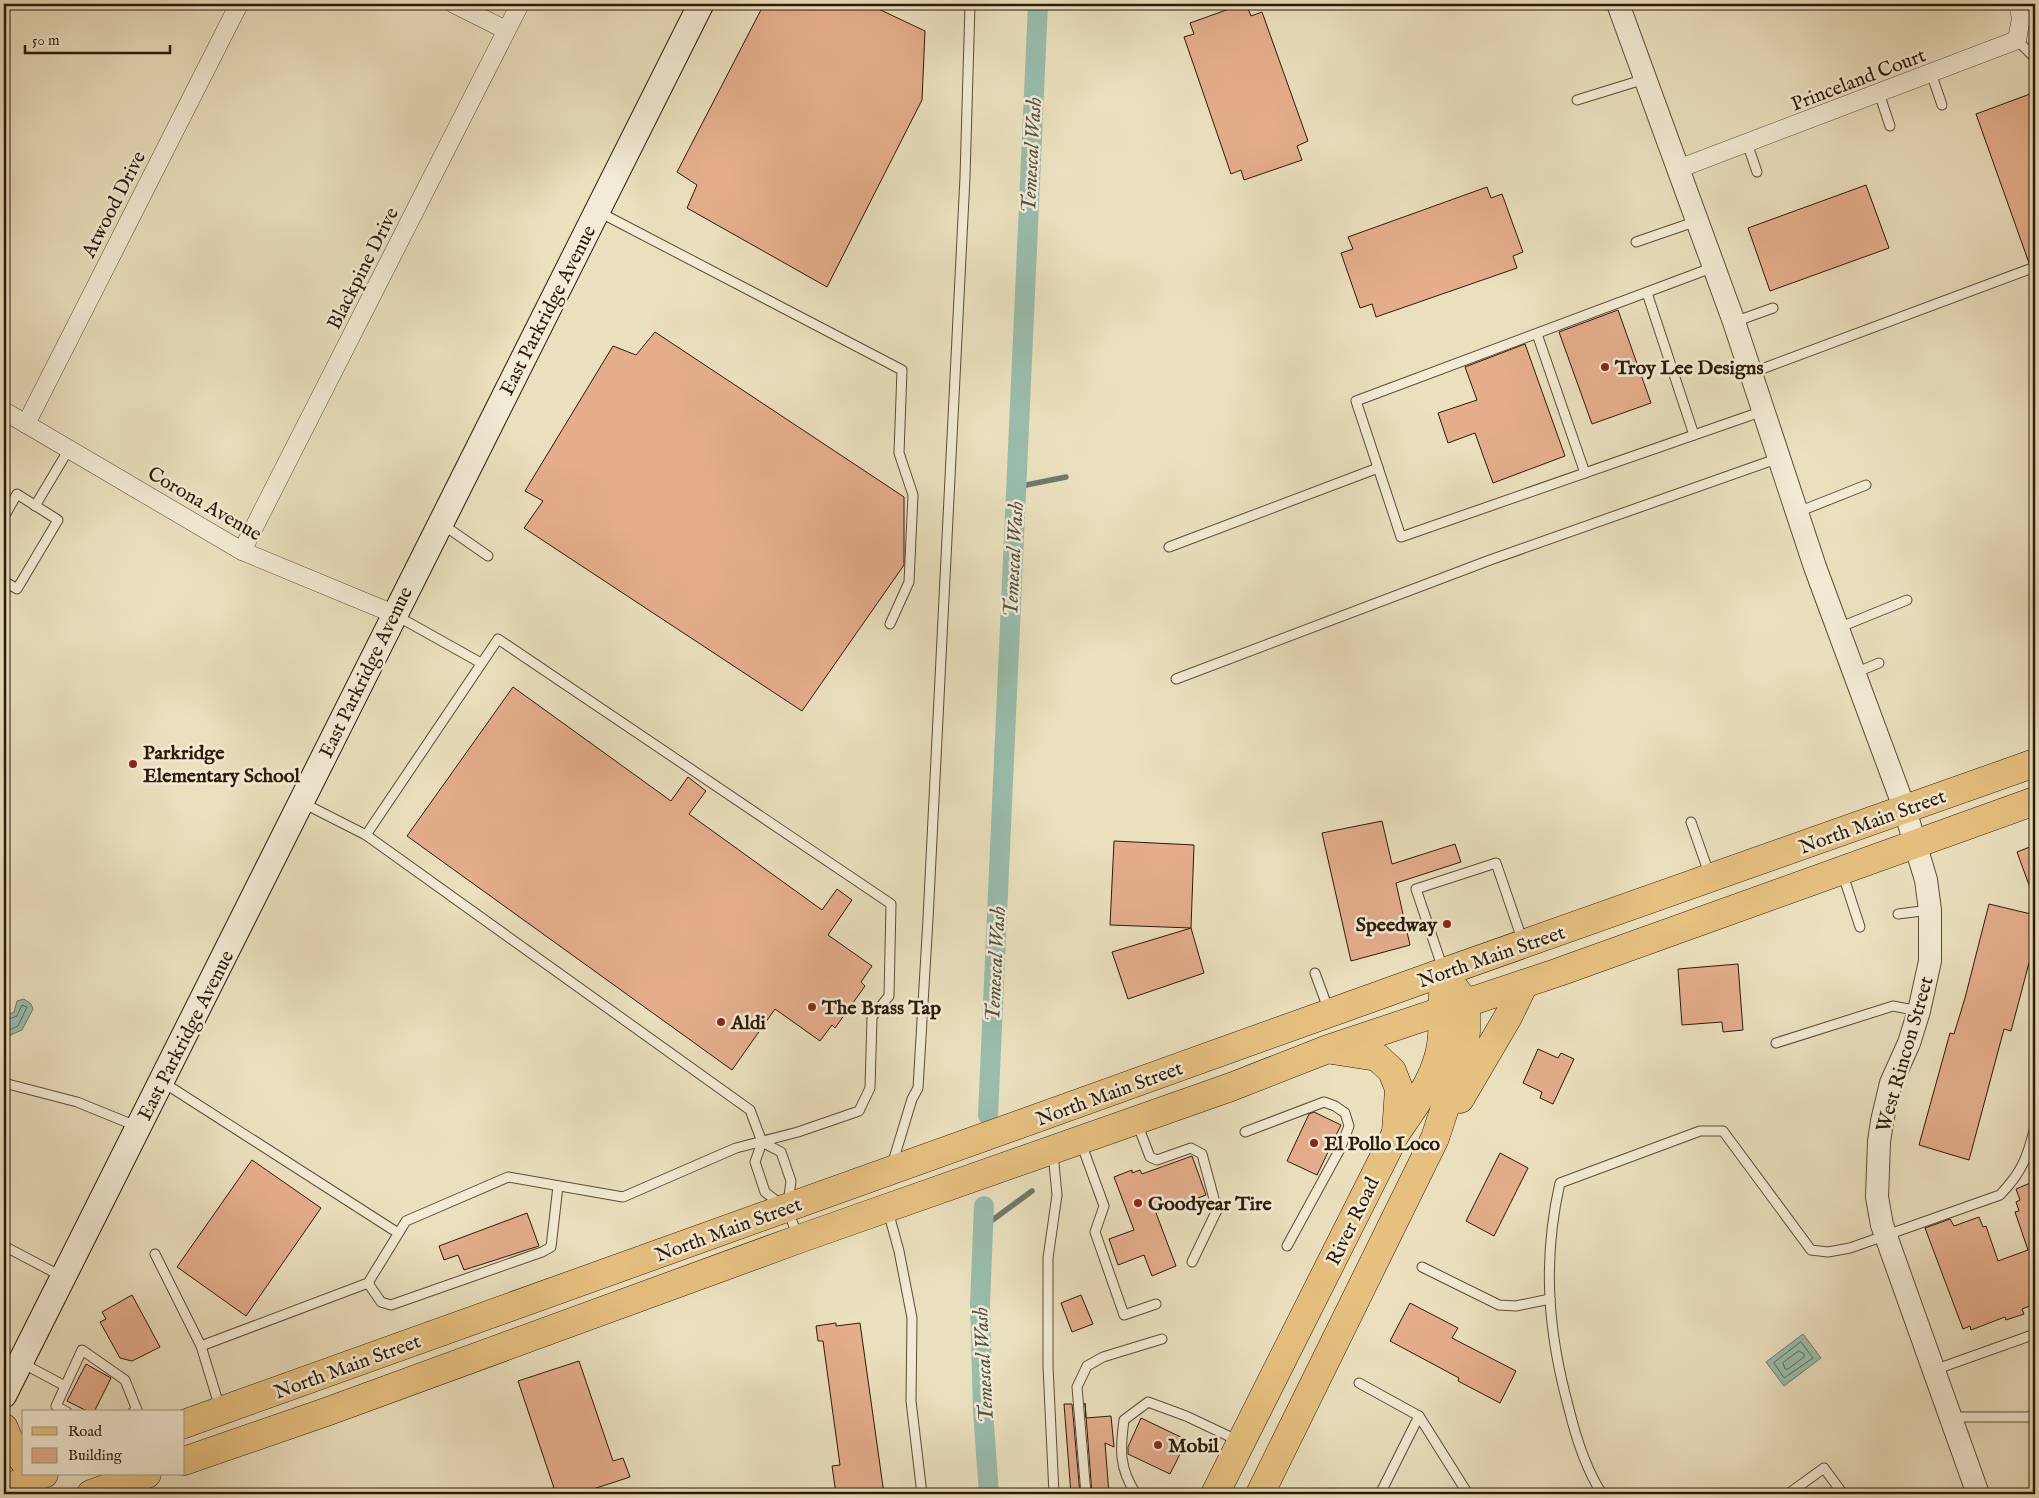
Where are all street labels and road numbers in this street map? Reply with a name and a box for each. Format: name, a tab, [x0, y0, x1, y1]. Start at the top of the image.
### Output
street label: Princeland Court	[1788, 43, 1929, 118]
street label: Atwood Drive	[76, 147, 152, 263]
street label: Blackpine Drive	[322, 204, 405, 334]
street label: East Parkridge Avenue	[495, 221, 602, 400]
street label: Corona Avenue	[143, 462, 266, 547]
street label: East Parkridge Avenue	[314, 583, 419, 762]
street label: North Main Street	[1796, 784, 1949, 861]
street label: North Main Street	[1415, 920, 1569, 994]
street label: East Parkridge Avenue	[133, 946, 240, 1125]
street label: West Rincon Street	[1871, 974, 1940, 1135]
street label: North Main Street	[1033, 1056, 1186, 1133]
street label: River Road	[1321, 1173, 1386, 1270]
street label: North Main Street	[652, 1192, 805, 1269]
street label: North Main Street	[271, 1329, 424, 1406]

